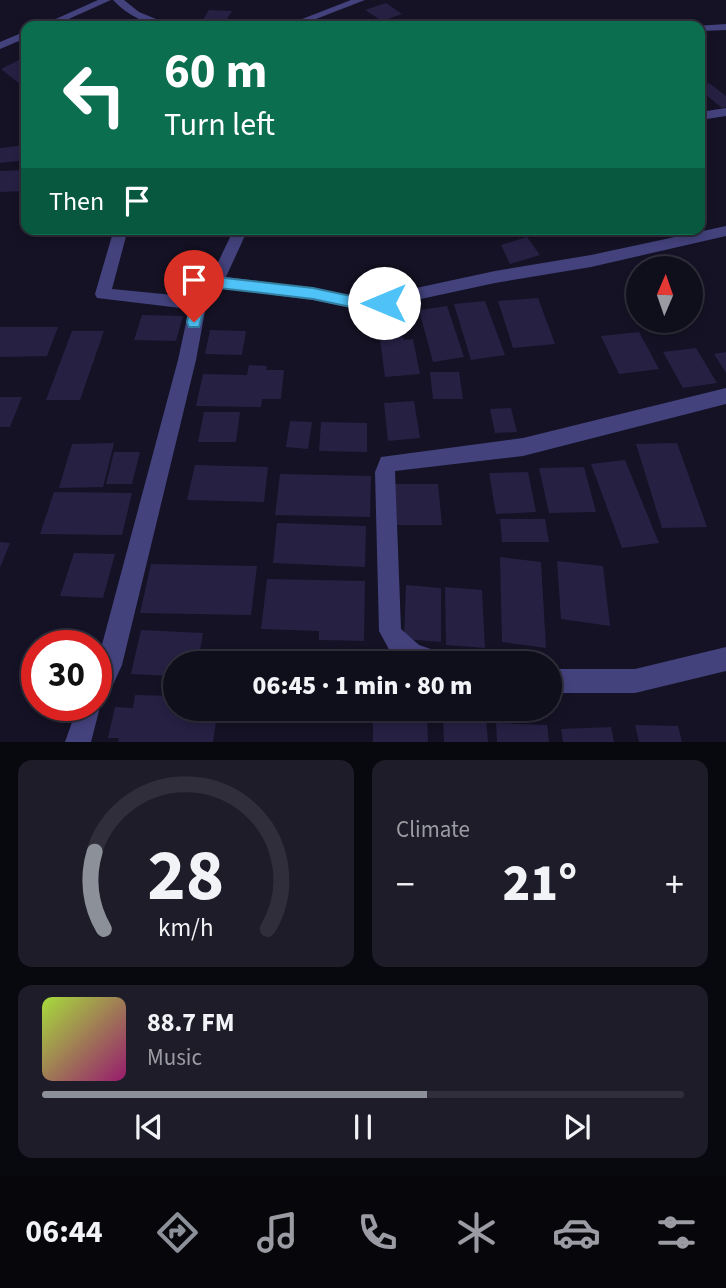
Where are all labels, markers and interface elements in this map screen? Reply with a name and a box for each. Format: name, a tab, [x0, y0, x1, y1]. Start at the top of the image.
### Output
text: 60 m	[164, 37, 268, 107]
icon: left	[49, 49, 140, 140]
text: Turn left	[164, 102, 275, 148]
icon: arrive	[118, 182, 156, 220]
text: Then	[49, 183, 104, 220]
pin	[164, 250, 224, 322]
north arrow	[626, 256, 704, 332]
map controls	[626, 256, 703, 333]
icon: arrive	[175, 261, 213, 299]
position arrow	[347, 266, 421, 340]
speed limit sign: 30	[21, 630, 112, 721]
text: 06:45 · 1 min · 80 m	[253, 667, 472, 704]
text: Climate	[396, 813, 470, 846]
text: 28	[148, 825, 224, 929]
text: 21°	[503, 847, 577, 921]
text: −	[396, 858, 415, 912]
text: +	[665, 858, 684, 912]
text: km/h	[158, 910, 214, 946]
text: 88.7 FM	[147, 1004, 235, 1041]
text: Music	[147, 1041, 202, 1074]
icon: previous	[130, 1108, 168, 1146]
icon: pause	[344, 1108, 382, 1146]
icon: next	[558, 1108, 596, 1146]
icon: directions	[153, 1208, 202, 1257]
icon: music	[253, 1208, 302, 1257]
icon: phone	[353, 1208, 402, 1257]
icon: climate	[452, 1208, 501, 1257]
icon: car	[552, 1208, 601, 1257]
icon: filters	[652, 1208, 701, 1257]
text: 06:44	[25, 1209, 103, 1255]

